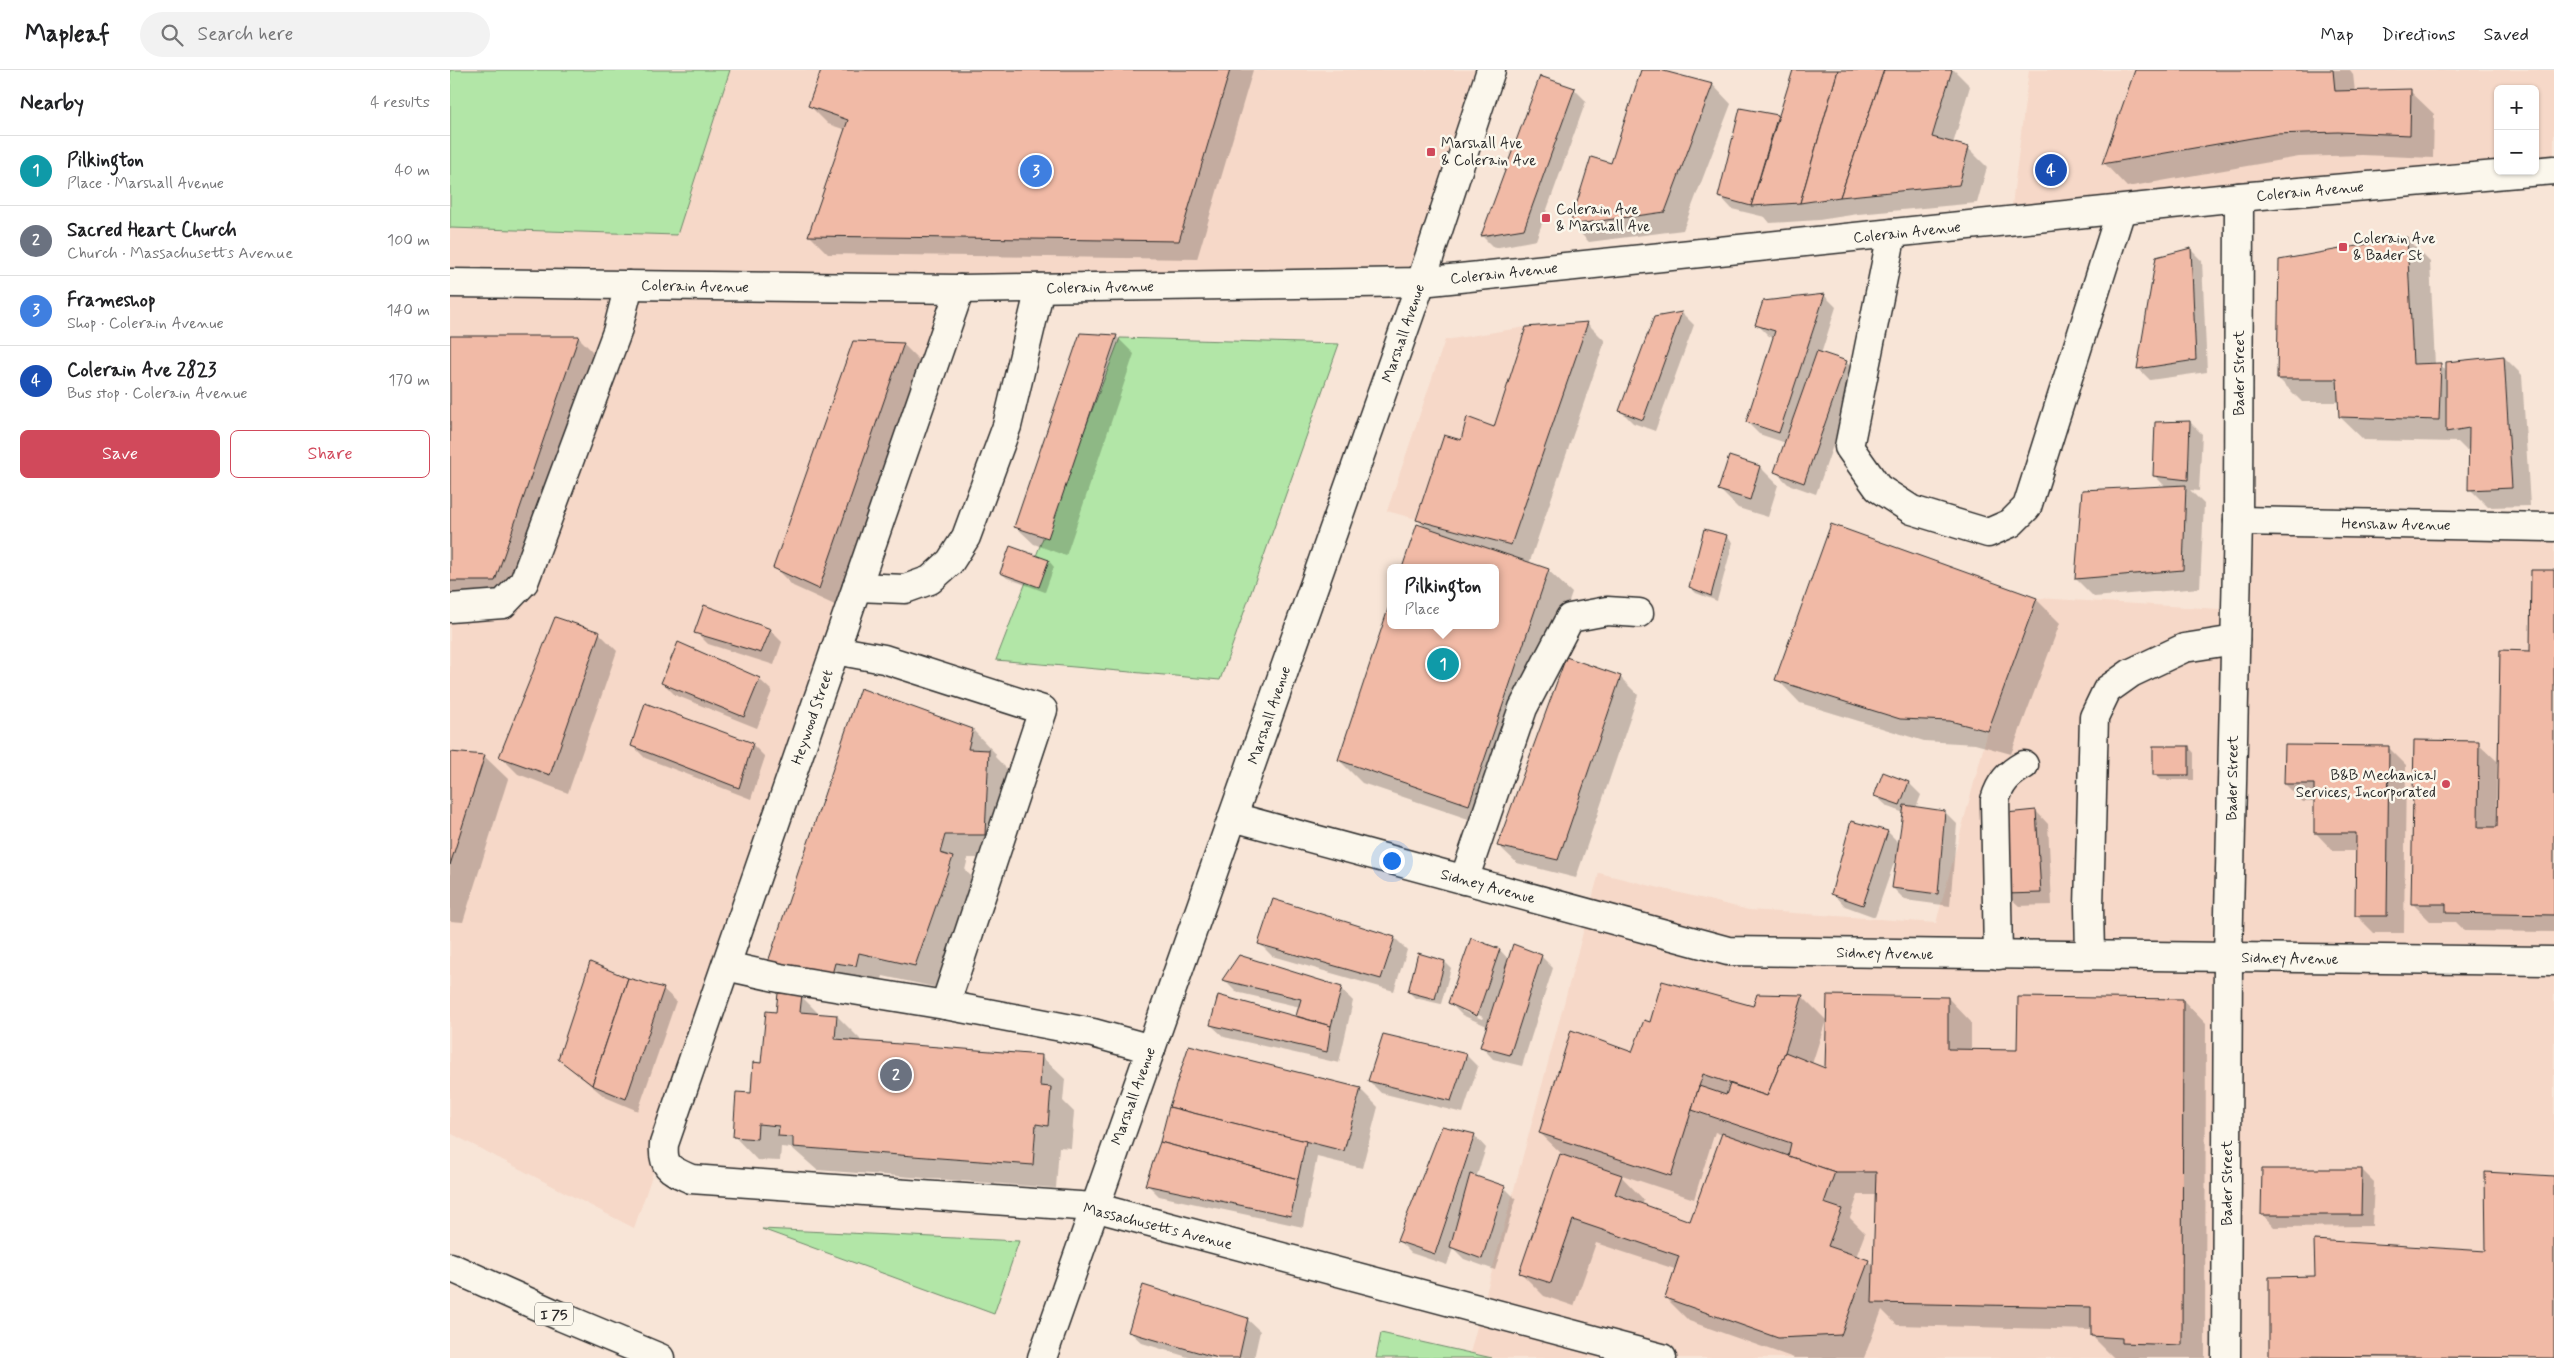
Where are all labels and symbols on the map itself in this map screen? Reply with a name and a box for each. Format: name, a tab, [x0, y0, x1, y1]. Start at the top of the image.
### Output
place label: Marshall Ave & Colerain Ave	[1441, 134, 1536, 171]
marker: Marshall Ave & Colerain Ave	[1425, 146, 1437, 158]
pin: 4	[2035, 151, 2067, 189]
pin: 3	[1020, 152, 1052, 190]
street label: Colerain Avenue	[2255, 177, 2365, 207]
place label: Colerain Ave & Marshall Ave	[1556, 200, 1650, 237]
marker: Colerain Ave & Marshall Ave	[1540, 212, 1552, 224]
street label: Colerain Avenue	[1852, 217, 1962, 249]
place label: Colerain Ave & Bader St	[2353, 229, 2436, 266]
marker: Colerain Ave & Bader St	[2337, 241, 2349, 253]
street label: Colerain Avenue	[1449, 258, 1559, 290]
street label: Colerain Avenue	[641, 276, 749, 298]
street label: Colerain Avenue	[1046, 277, 1154, 299]
street label: Marshall Avenue	[1378, 281, 1430, 385]
street label: Bader Street	[2230, 330, 2250, 416]
street label: Henshaw Avenue	[2341, 514, 2451, 536]
pin: 1	[1427, 645, 1459, 683]
street label: Marshall Avenue	[1244, 663, 1296, 767]
street label: Heywood Street	[787, 667, 839, 767]
street label: Bader Street	[2222, 735, 2244, 821]
place label: B&B Mechanical Services, Incorporated	[2296, 766, 2436, 803]
marker: B&B Mechanical Services, Incorporated	[2440, 778, 2452, 790]
your location	[1379, 848, 1405, 874]
street label: Sidney Avenue	[1438, 865, 1537, 909]
street label: Sidney Avenue	[1836, 943, 1934, 965]
street label: Sidney Avenue	[2241, 948, 2339, 970]
street label: Marshall Avenue	[1107, 1044, 1161, 1148]
pin: 2	[880, 1056, 912, 1094]
street label: Bader Street	[2218, 1140, 2238, 1226]
street label: Massachusetts Avenue	[1081, 1199, 1234, 1255]
road number: I 75	[535, 1302, 573, 1326]

